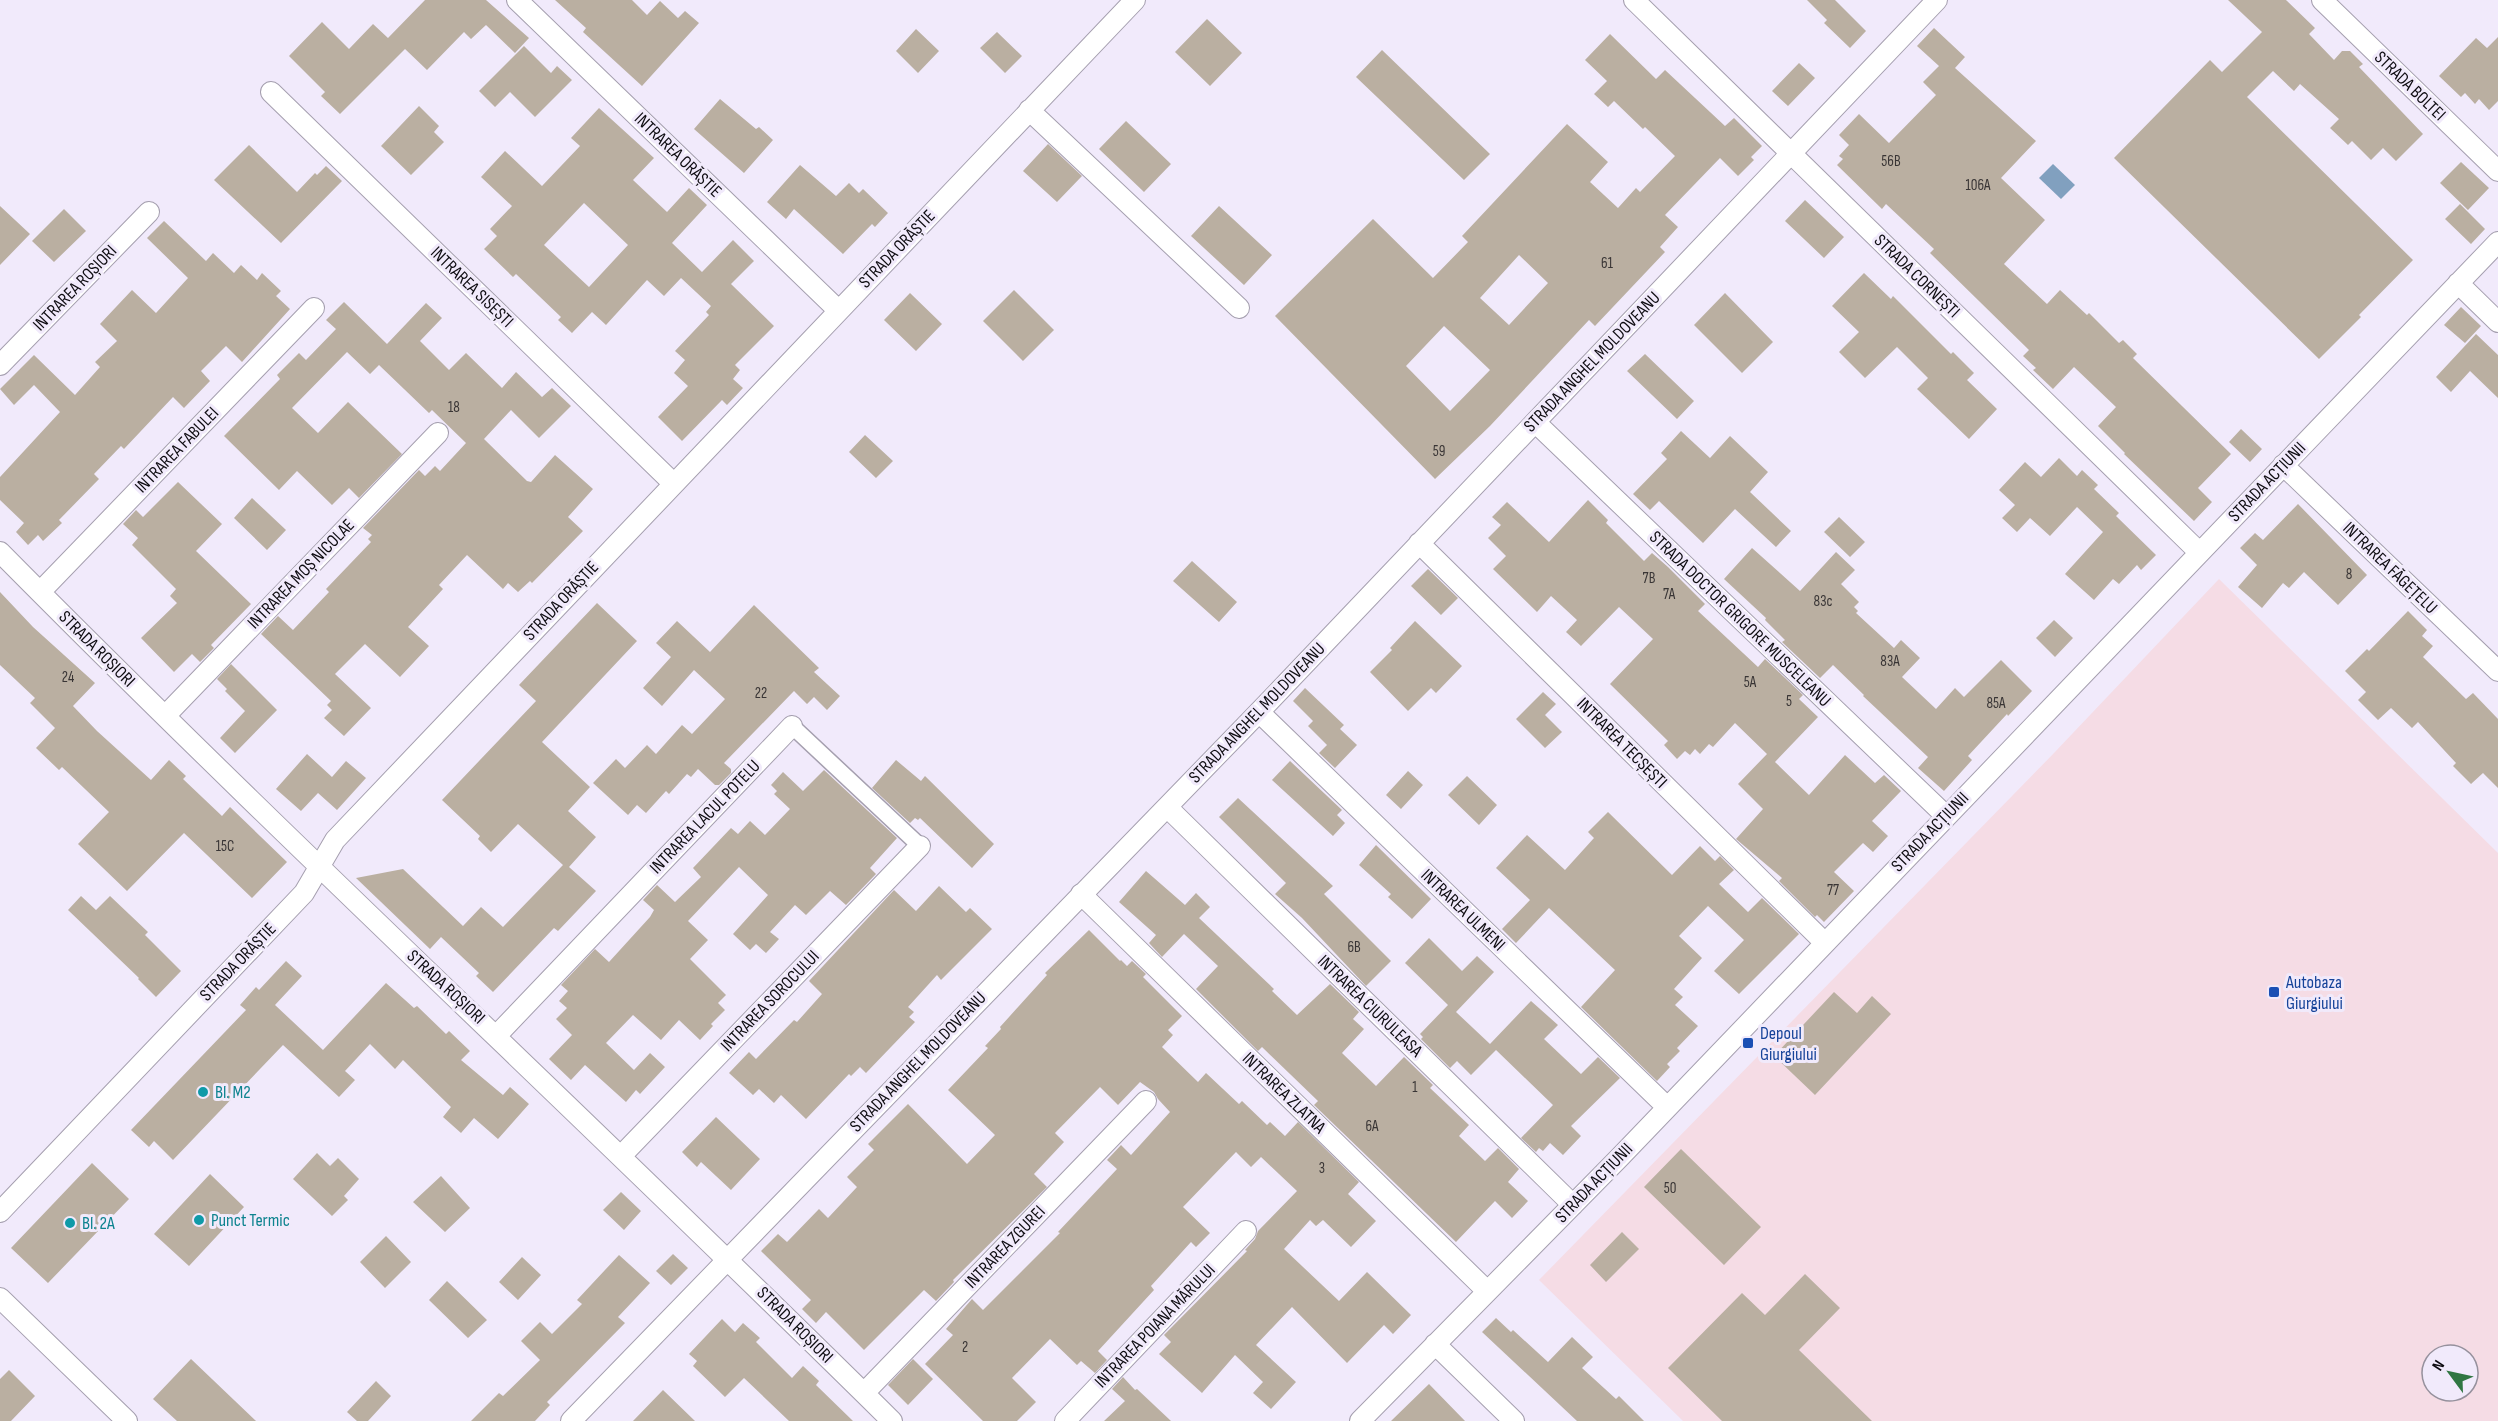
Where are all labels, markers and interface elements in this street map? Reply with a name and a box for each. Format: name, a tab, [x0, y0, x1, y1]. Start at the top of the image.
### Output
street label: STRADA BOLTEI	[2370, 47, 2450, 125]
street label: INTRAREA ORĂȘTIE	[630, 108, 726, 202]
house number: 56B	[1881, 152, 1901, 171]
house number: 106A	[1966, 176, 1991, 195]
street label: STRADA ORĂȘTIE	[854, 206, 940, 292]
street label: STRADA CORNEȘTI	[1870, 230, 1964, 322]
street label: INTRAREA ROȘIORI	[29, 241, 121, 335]
street label: INTRAREA SISEȘTI	[426, 242, 518, 332]
house number: 61	[1601, 254, 1614, 273]
street label: STRADA ANGHEL MOLDOVEANU	[1520, 287, 1664, 437]
house number: 18	[448, 398, 460, 417]
street label: INTRAREA FABULEI	[131, 403, 223, 497]
street label: STRADA ACȚIUNII	[2224, 438, 2310, 526]
house number: 59	[1433, 442, 1445, 461]
street label: INTRAREA MOȘ NICOLAE	[243, 515, 359, 633]
street label: INTRAREA FĂGEȚELU	[2339, 518, 2441, 618]
street label: STRADA DOCTOR GRIGORE MUSCELEANU	[1645, 527, 1835, 711]
street label: STRADA ORĂȘTIE	[519, 557, 603, 645]
house number: 8	[2346, 565, 2352, 584]
house number: 7B	[1643, 569, 1656, 588]
house number: 7A	[1663, 585, 1676, 604]
house number: 83c	[1814, 592, 1832, 611]
street label: STRADA ROȘIORI	[55, 607, 139, 691]
street label: STRADA ANGHEL MOLDOVEANU	[1185, 638, 1329, 788]
house number: 83A	[1880, 652, 1900, 671]
house number: 24	[62, 668, 74, 687]
house number: 5A	[1744, 673, 1757, 692]
house number: 22	[755, 684, 767, 703]
house number: 5	[1786, 692, 1792, 711]
street label: INTRAREA TECȘEȘTI	[1572, 693, 1672, 793]
house number: 85A	[1986, 694, 2006, 713]
street label: INTRAREA LACUL POTELU	[645, 756, 765, 878]
street label: STRADA ACȚIUNII	[1887, 788, 1973, 876]
house number: 15C	[216, 837, 234, 856]
street label: INTRAREA ULMENI	[1417, 865, 1509, 955]
house number: 77	[1827, 881, 1839, 900]
street label: STRADA ORĂȘTIE	[195, 919, 281, 1005]
house number: 6B	[1347, 938, 1361, 957]
street label: STRADA ROȘIORI	[403, 946, 489, 1028]
street label: INTRAREA SOROCULUI	[716, 946, 824, 1056]
street label: INTRAREA CIURULEASA	[1313, 951, 1427, 1062]
place label: Autobaza Giurgiului	[2285, 972, 2343, 1014]
marker: Autobaza Giurgiului	[2267, 985, 2281, 999]
street label: STRADA ANGHEL MOLDOVEANU	[846, 987, 990, 1137]
place label: Depoul Giurgiului	[1760, 1023, 1817, 1065]
marker: Depoul Giurgiului	[1741, 1036, 1755, 1050]
street label: INTRAREA ZLATNA	[1238, 1048, 1330, 1138]
house number: 1	[1412, 1078, 1418, 1097]
place label: Bl. M2	[215, 1082, 251, 1103]
marker: Bl. M2	[196, 1085, 210, 1099]
house number: 6A	[1366, 1117, 1379, 1136]
street label: STRADA ACȚIUNII	[1551, 1139, 1637, 1227]
house number: 3	[1319, 1159, 1325, 1178]
house number: 50	[1664, 1179, 1676, 1198]
street label: INTRAREA ZGUREI	[960, 1201, 1050, 1293]
place label: Punct Termic	[211, 1210, 290, 1231]
place label: Bl. 2A	[82, 1213, 115, 1234]
marker: Punct Termic	[192, 1213, 206, 1227]
marker: Bl. 2A	[63, 1216, 77, 1230]
street label: INTRAREA POIANA MĂRULUI	[1090, 1260, 1220, 1392]
street label: STRADA ROȘIORI	[753, 1283, 837, 1367]
house number: 2	[962, 1338, 968, 1357]
north arrow	[2420, 1343, 2480, 1403]
text: N	[2428, 1357, 2449, 1374]

